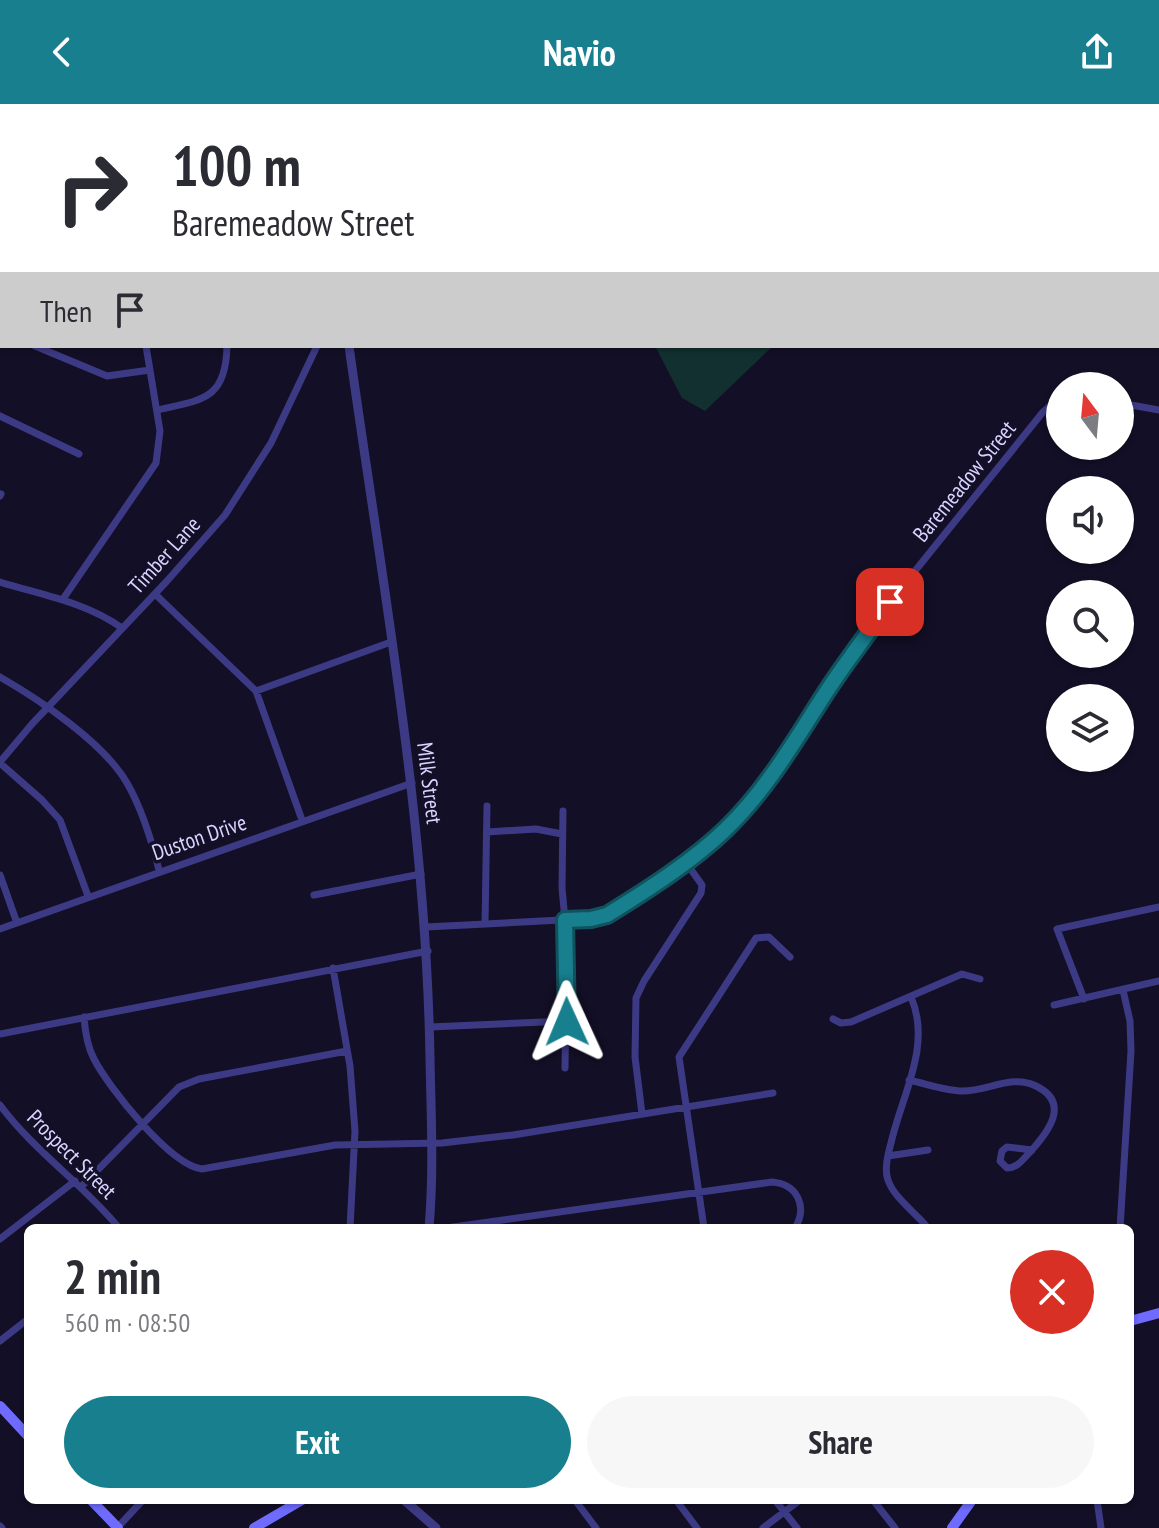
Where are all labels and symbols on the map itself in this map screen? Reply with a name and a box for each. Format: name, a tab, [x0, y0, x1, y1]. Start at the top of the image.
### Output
north arrow	[1046, 372, 1134, 460]
street label: Baremeadow Street	[907, 415, 1021, 547]
street label: Timber Lane	[122, 510, 206, 600]
pin	[856, 568, 924, 636]
street label: Milk Street	[411, 741, 449, 825]
street label: Duston Drive	[148, 808, 250, 866]
position arrow	[525, 980, 609, 1064]
street label: Prospect Street	[21, 1103, 123, 1205]

